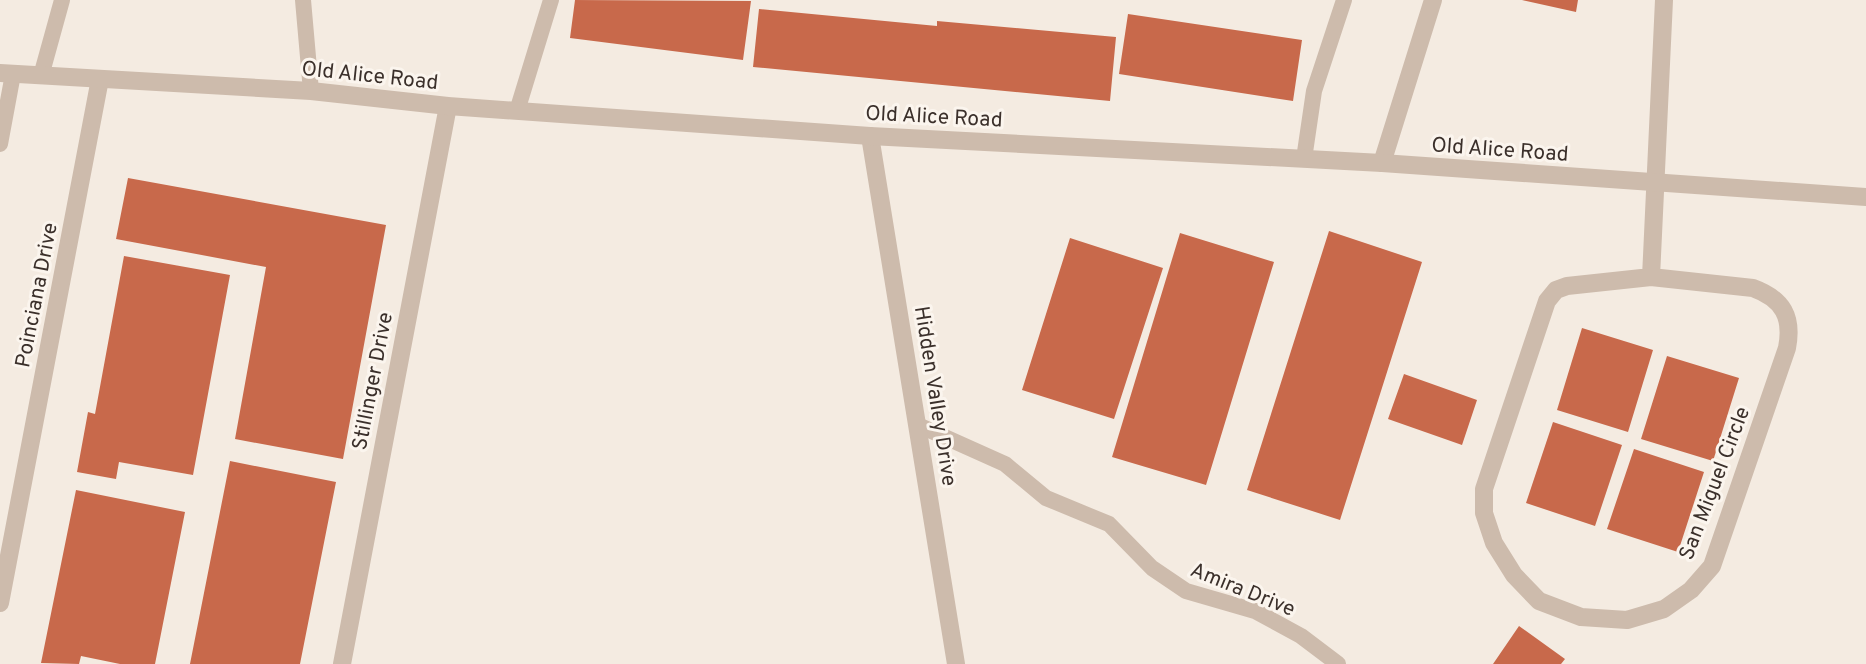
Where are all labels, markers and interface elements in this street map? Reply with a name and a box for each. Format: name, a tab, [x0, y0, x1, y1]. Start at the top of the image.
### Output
street label: Old Alice Road	[300, 56, 440, 97]
street label: Old Alice Road	[865, 100, 1003, 135]
street label: Old Alice Road	[1430, 132, 1569, 169]
street label: Poinciana Drive	[10, 220, 65, 370]
street label: Hidden Valley Drive	[907, 304, 962, 488]
street label: Stillinger Drive	[347, 310, 400, 452]
street label: San Miguel Circle	[1674, 403, 1757, 564]
street label: Amira Drive	[1186, 557, 1299, 624]

